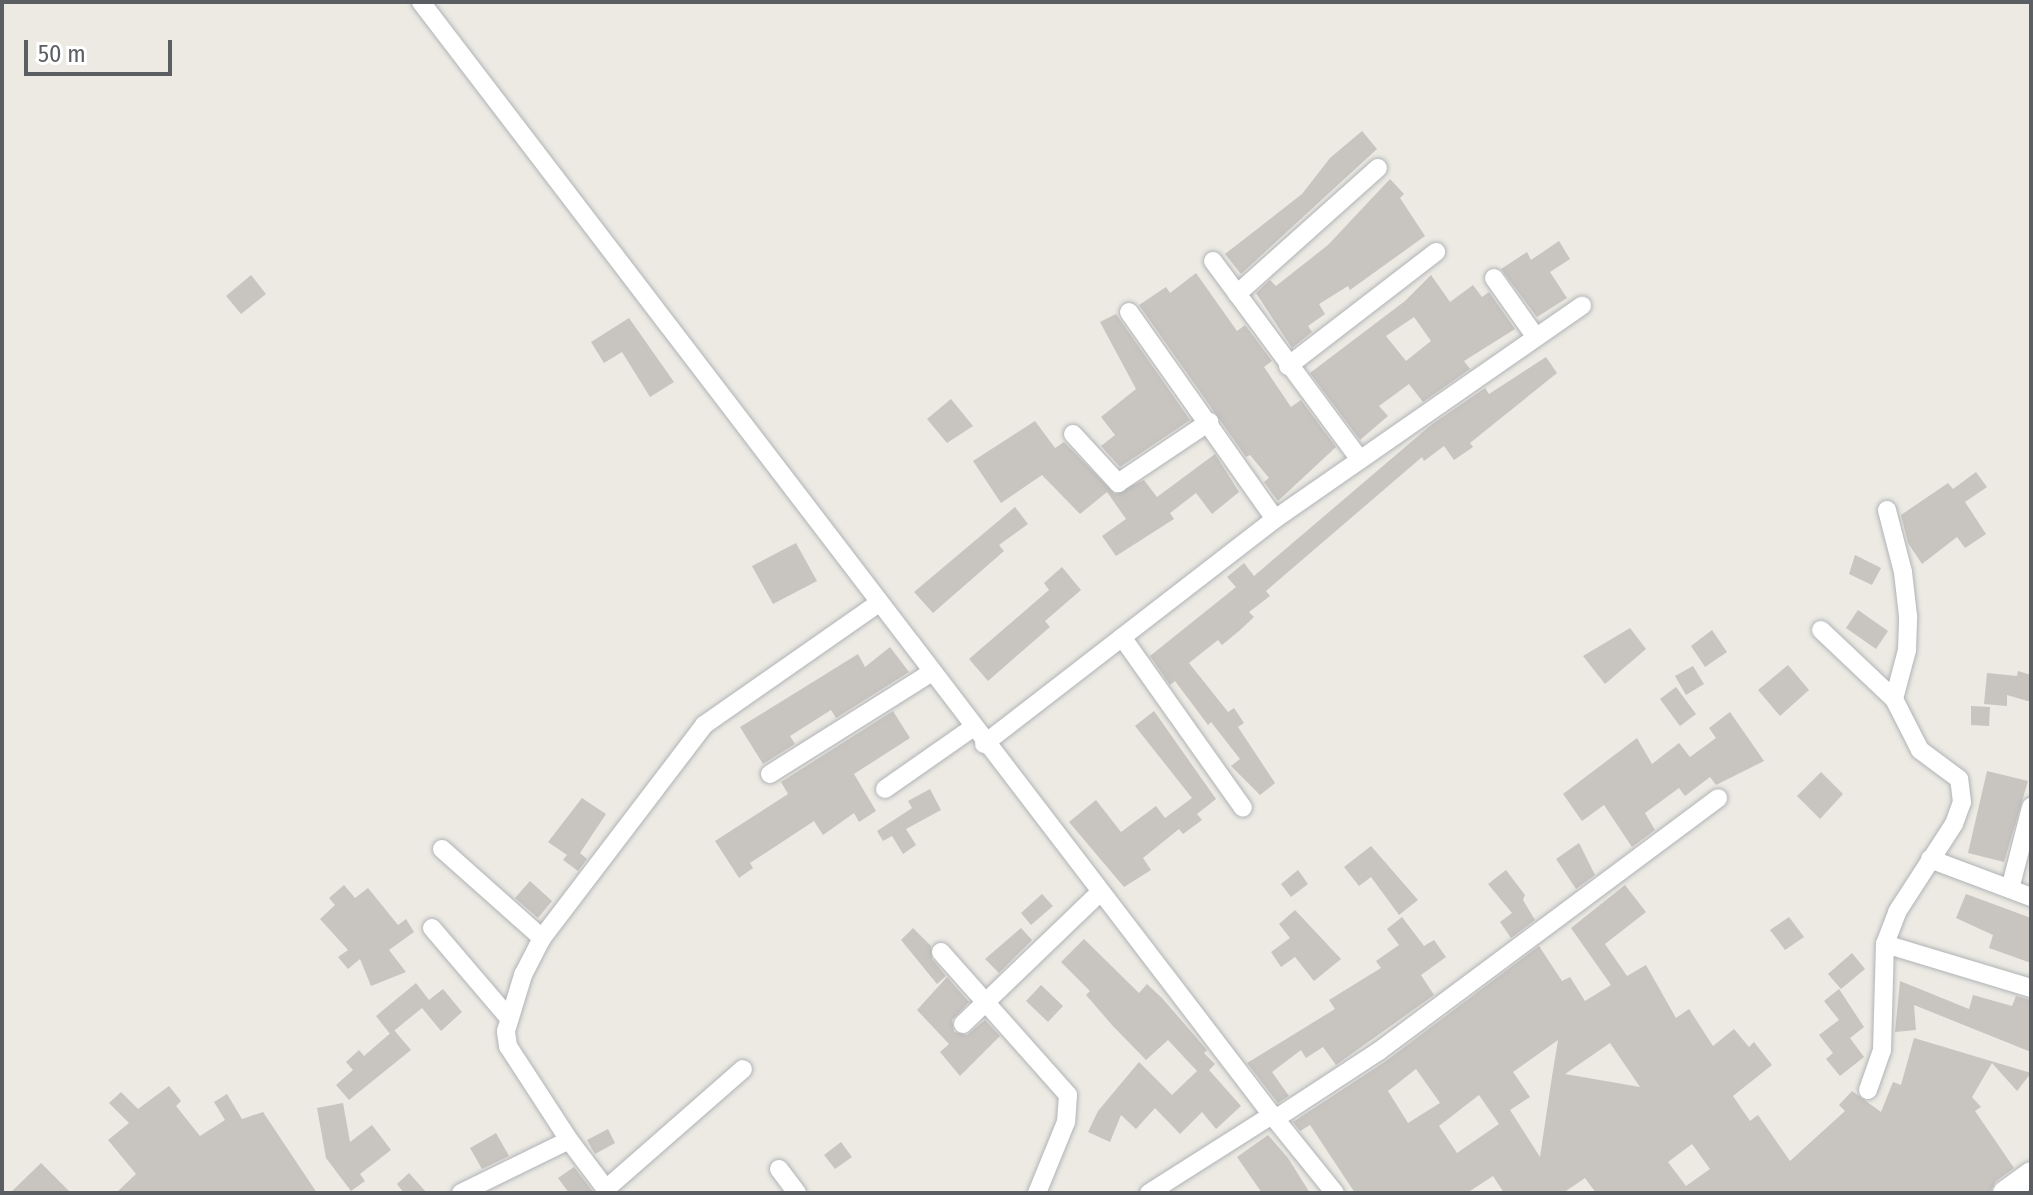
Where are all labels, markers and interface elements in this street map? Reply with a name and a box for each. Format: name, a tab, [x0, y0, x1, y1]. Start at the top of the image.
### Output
scale bar	[28, 24, 176, 74]
text: 50 m	[38, 40, 86, 68]

